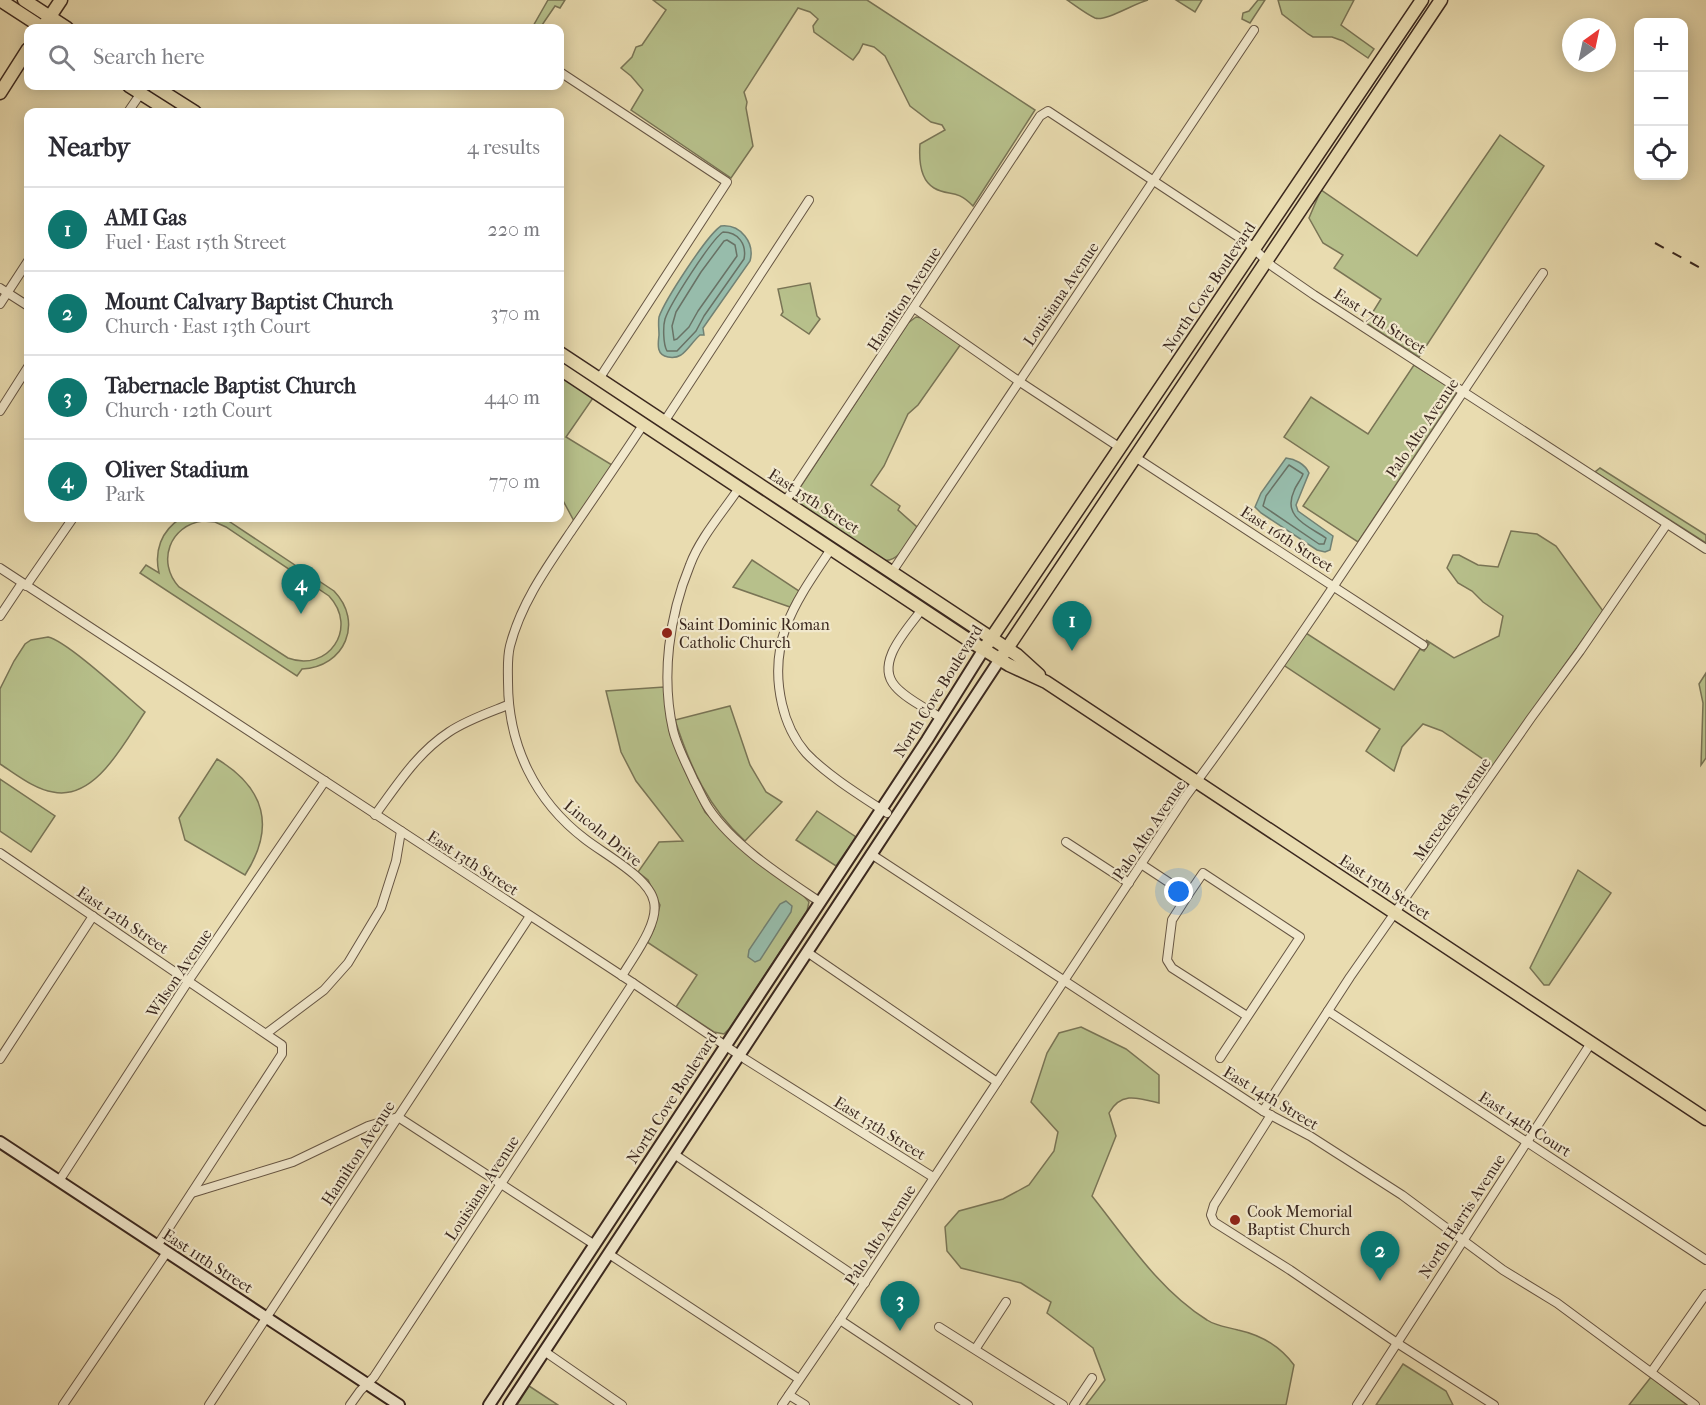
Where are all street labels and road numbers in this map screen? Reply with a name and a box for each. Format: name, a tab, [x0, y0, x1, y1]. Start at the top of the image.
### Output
street label: North Cove Boulevard	[1158, 218, 1260, 356]
street label: Louisiana Avenue	[1019, 238, 1103, 350]
street label: Hamilton Avenue	[863, 243, 945, 355]
street label: East 17th Street	[1330, 284, 1430, 358]
street label: Palo Alto Avenue	[1382, 374, 1462, 482]
street label: East 15th Street	[765, 464, 863, 538]
street label: East 16th Street	[1237, 502, 1337, 576]
street label: North Cove Boulevard	[890, 621, 987, 761]
street label: Mercedes Avenue	[1409, 754, 1495, 864]
street label: Palo Alto Avenue	[1109, 776, 1189, 884]
street label: Lincoln Drive	[560, 796, 646, 870]
street label: East 13th Street	[424, 826, 522, 900]
street label: East 15th Street	[1336, 850, 1434, 924]
street label: East 12th Street	[74, 882, 173, 958]
street label: Wilson Avenue	[142, 925, 216, 1022]
street label: North Cove Boulevard	[622, 1029, 722, 1167]
street label: East 14th Street	[1220, 1062, 1322, 1134]
street label: East 14th Court	[1475, 1087, 1575, 1161]
street label: East 13th Street	[831, 1092, 930, 1164]
street label: Hamilton Avenue	[317, 1097, 399, 1209]
street label: Louisiana Avenue	[441, 1132, 523, 1244]
street label: North Harris Avenue	[1415, 1150, 1509, 1282]
street label: Palo Alto Avenue	[840, 1181, 920, 1289]
street label: East 11th Street	[159, 1225, 257, 1297]

